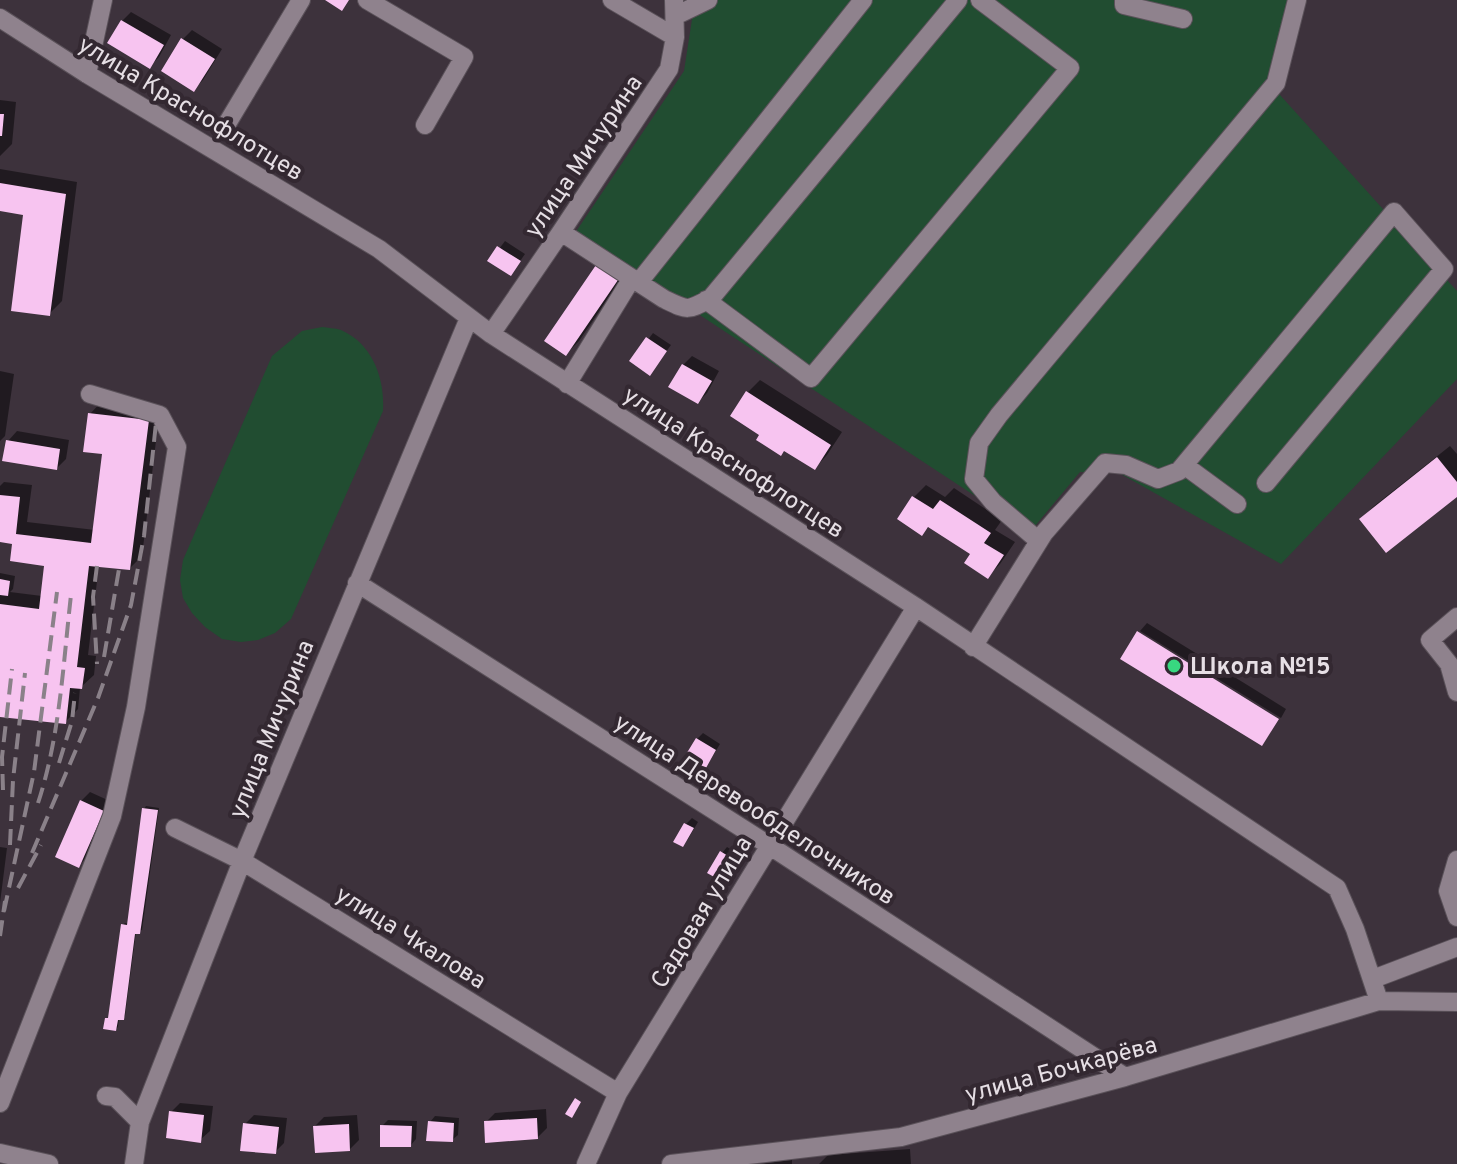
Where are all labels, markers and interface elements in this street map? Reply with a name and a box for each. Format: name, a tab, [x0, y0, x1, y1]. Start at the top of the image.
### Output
street label: улица Краснофлотцев	[72, 30, 308, 189]
street label: улица Мичурина	[519, 70, 650, 244]
street label: улица Краснофлотцев	[617, 381, 849, 546]
street label: улица Мичурина	[223, 636, 322, 823]
place label: Школа №15	[1190, 653, 1331, 683]
marker: Школа №15	[1165, 657, 1183, 675]
street label: улица Деревообделочников	[608, 708, 900, 913]
street label: Садовая улица	[645, 831, 760, 995]
street label: улица Чкалова	[329, 880, 491, 997]
street label: улица Бочкарёва	[962, 1031, 1161, 1111]

